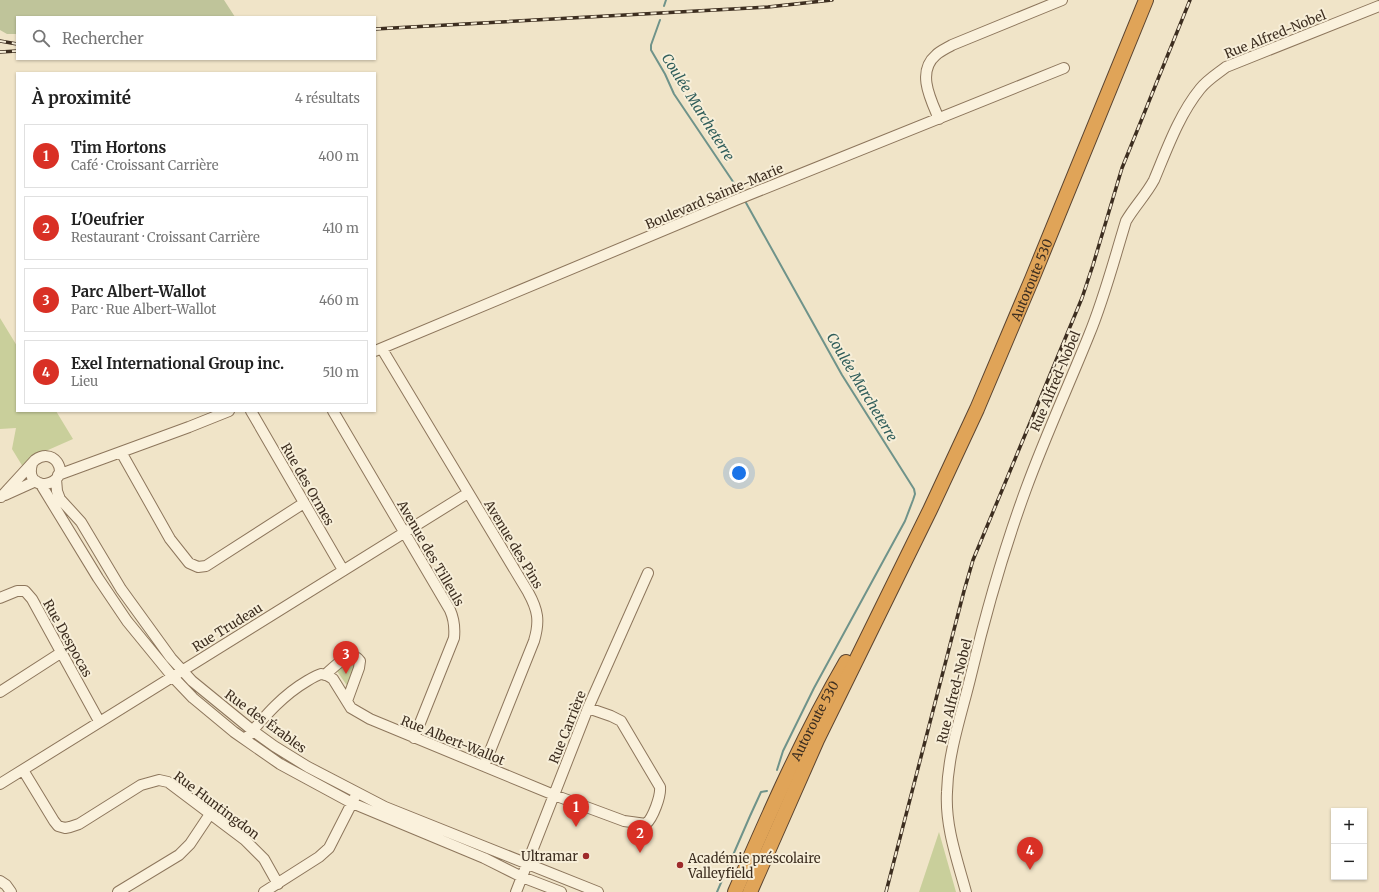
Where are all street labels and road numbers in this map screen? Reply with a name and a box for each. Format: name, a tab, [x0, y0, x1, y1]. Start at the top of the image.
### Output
street label: Rue Alfred-Nobel	[1222, 6, 1328, 63]
street label: Boulevard Sainte-Marie	[643, 160, 786, 233]
street label: Autoroute 530	[1007, 236, 1057, 325]
street label: Rue Alfred-Nobel	[1027, 328, 1084, 434]
street label: Rue des Ormes	[277, 440, 338, 529]
street label: Avenue des Tilleuls	[393, 496, 468, 609]
street label: Avenue des Pins	[480, 496, 547, 592]
street label: Rue Despocas	[39, 596, 96, 680]
street label: Rue Trudeau	[189, 599, 265, 656]
street label: Rue Alfred-Nobel	[933, 637, 976, 746]
street label: Autoroute 530	[787, 678, 843, 765]
street label: Rue des Érables	[222, 685, 310, 757]
street label: Rue Carrière	[545, 688, 590, 766]
street label: Rue Albert-Wallot	[398, 712, 507, 769]
street label: Rue Huntingdon	[170, 768, 263, 843]

